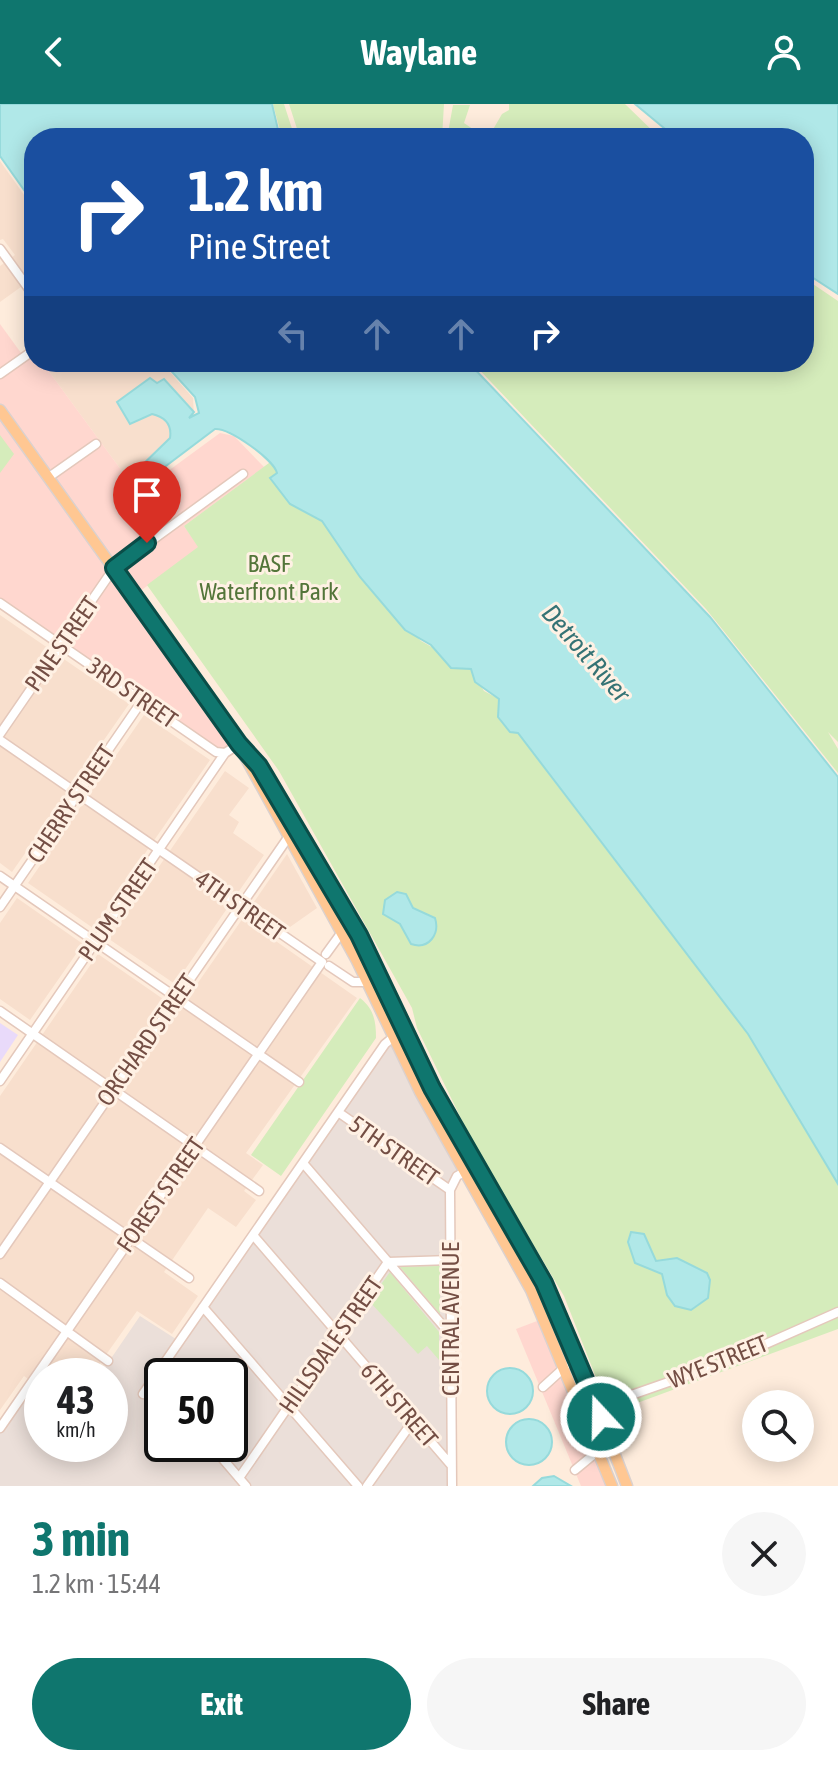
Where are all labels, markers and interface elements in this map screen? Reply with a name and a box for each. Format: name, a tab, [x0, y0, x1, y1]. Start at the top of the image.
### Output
icon: back	[32, 30, 76, 74]
icon: person	[762, 30, 806, 74]
text: Waylane	[361, 31, 477, 73]
text: 1.2 km	[188, 159, 323, 223]
icon: right	[56, 160, 160, 264]
text: Pine Street	[188, 225, 331, 267]
icon: left	[271, 312, 315, 356]
icon: ahead	[355, 312, 399, 356]
icon: ahead	[439, 312, 483, 356]
icon: right	[523, 312, 567, 356]
pin	[113, 461, 181, 543]
icon: arrive	[125, 473, 169, 517]
park label: BASF Waterfront Park	[199, 550, 339, 605]
street label: PINE STREET	[19, 591, 104, 696]
water label: Detroit River	[536, 598, 637, 709]
street label: 3RD STREET	[82, 652, 183, 734]
street label: CHERRY STREET	[21, 739, 120, 868]
street label: PLUM STREET	[73, 853, 163, 966]
street label: 4TH STREET	[190, 865, 290, 946]
street label: ORCHARD STREET	[91, 968, 202, 1111]
street label: 5TH STREET	[344, 1110, 444, 1191]
street label: FOREST STREET	[111, 1132, 210, 1257]
street label: CENTRAL AVENUE	[437, 1242, 464, 1396]
street label: HILLSDALE STREET	[274, 1271, 388, 1418]
street label: WYE STREET	[664, 1329, 772, 1394]
street label: 6TH STREET	[356, 1357, 444, 1453]
speed limit sign: 50	[144, 1358, 248, 1462]
position arrow	[559, 1375, 643, 1459]
text: 43	[57, 1377, 95, 1422]
map controls	[742, 1390, 814, 1462]
button: search	[742, 1390, 814, 1462]
text: km/h	[56, 1418, 96, 1441]
text: 3 min	[32, 1511, 130, 1566]
button: close	[722, 1512, 806, 1596]
text: 1.2 km · 15:44	[32, 1569, 161, 1599]
button: Exit	[32, 1658, 411, 1750]
button: Share	[427, 1658, 806, 1750]

